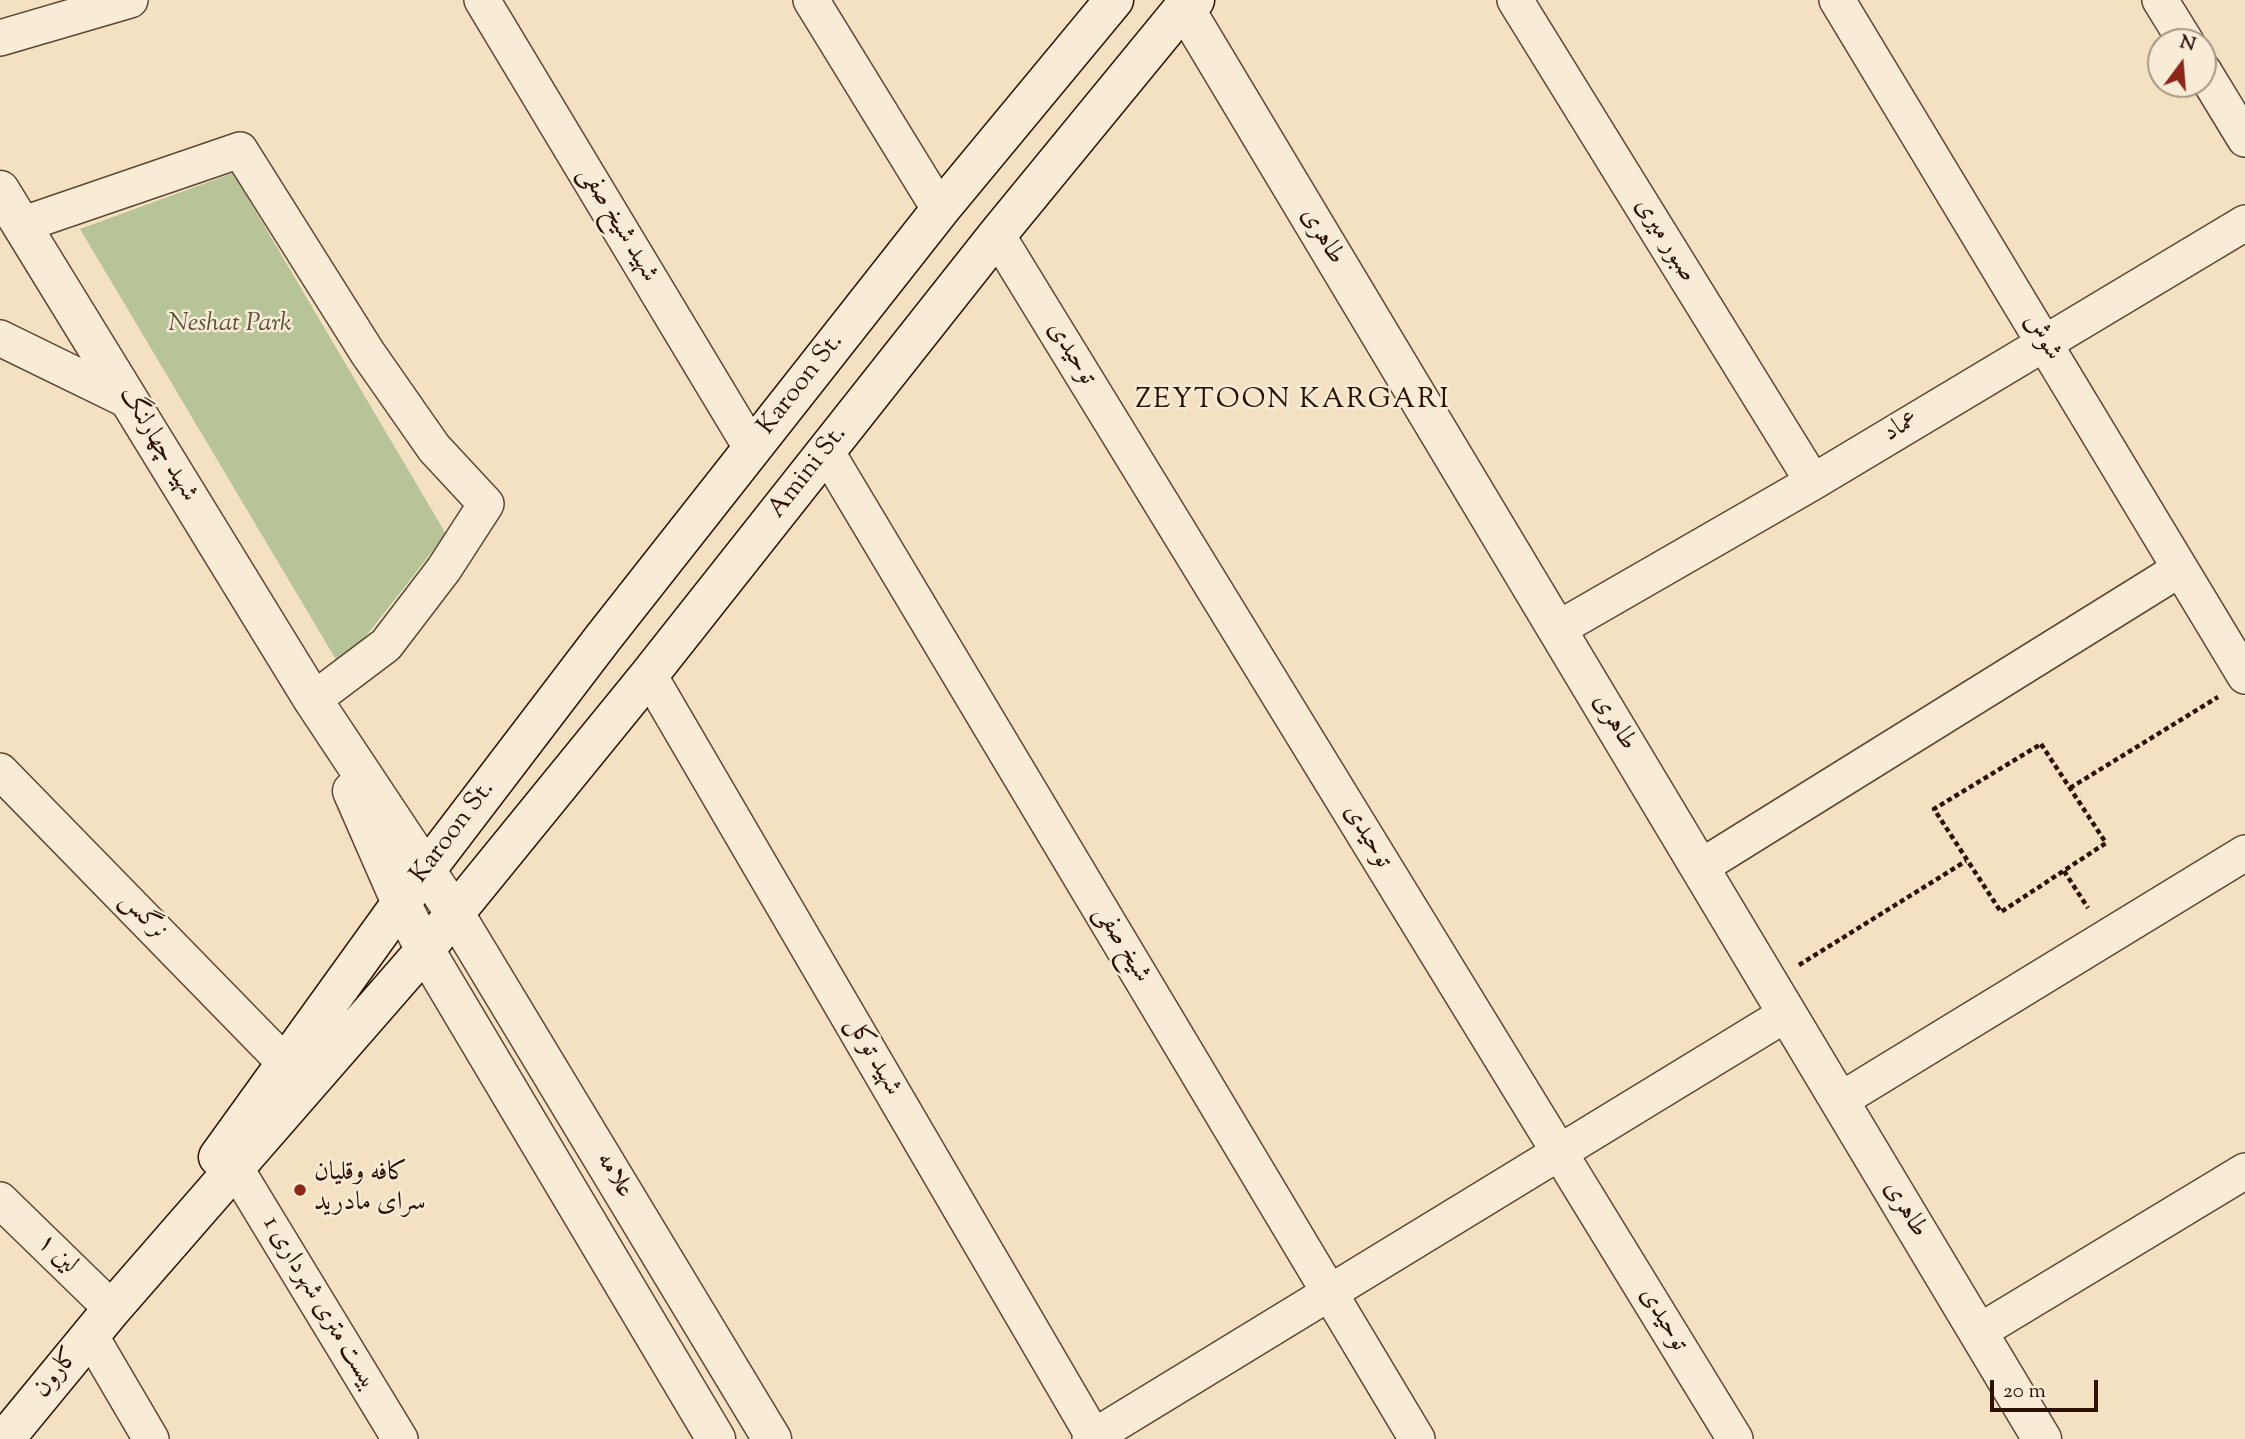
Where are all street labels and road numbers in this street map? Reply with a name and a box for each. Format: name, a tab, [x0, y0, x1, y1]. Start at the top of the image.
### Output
street label: شهید شیخ صفی	[570, 161, 664, 289]
street label: صبور میری	[1626, 193, 1702, 289]
street label: طاهری	[1292, 203, 1350, 271]
street label: شوش	[2015, 309, 2067, 367]
street label: توحیدی	[1038, 316, 1102, 392]
street label: Karoon St.	[753, 328, 851, 442]
street label: شهید چهارلنگ	[110, 382, 204, 508]
street label: عماد	[1879, 405, 1925, 451]
street label: Amini St.	[763, 420, 855, 526]
street label: طاهری	[1584, 689, 1642, 757]
street label: Karoon St.	[405, 776, 503, 890]
street label: توحیدی	[1335, 799, 1397, 875]
street label: نرگس	[111, 886, 173, 948]
street label: شیخ صفی	[1086, 901, 1156, 989]
street label: شهید توکل	[837, 1012, 907, 1102]
street label: علامه	[587, 1147, 639, 1205]
street label: طاهری	[1875, 1176, 1933, 1244]
street label: بیست متری شهرداری 1	[254, 1211, 382, 1397]
street label: لین ۱	[29, 1228, 83, 1282]
street label: توحیدی	[1631, 1282, 1693, 1358]
street label: کارون	[28, 1343, 88, 1405]

